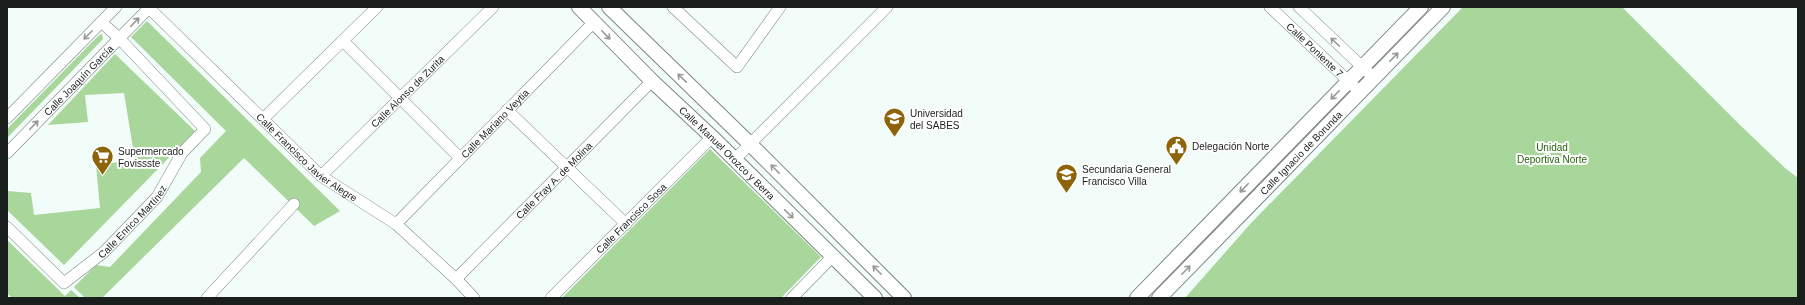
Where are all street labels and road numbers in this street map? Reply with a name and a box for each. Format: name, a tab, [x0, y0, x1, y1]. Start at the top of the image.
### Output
street label: Calle Poniente 7	[1285, 20, 1346, 79]
street label: Calle Joaquín García	[42, 42, 116, 118]
street label: Calle Alonso de Zurita	[369, 53, 446, 129]
street label: Calle Mariano Veytia	[459, 86, 531, 160]
street label: Calle Manuel Orozco y Berra	[677, 104, 778, 202]
street label: Calle Ignacio de Borunda	[1258, 108, 1344, 197]
street label: Calle Francisco Javier Alegre	[254, 111, 360, 203]
street label: Calle Fray A. de Molina	[513, 139, 594, 221]
street label: Calle Francisco Sosa	[594, 180, 669, 255]
street label: Calle Enrico Martínez	[96, 183, 168, 260]

